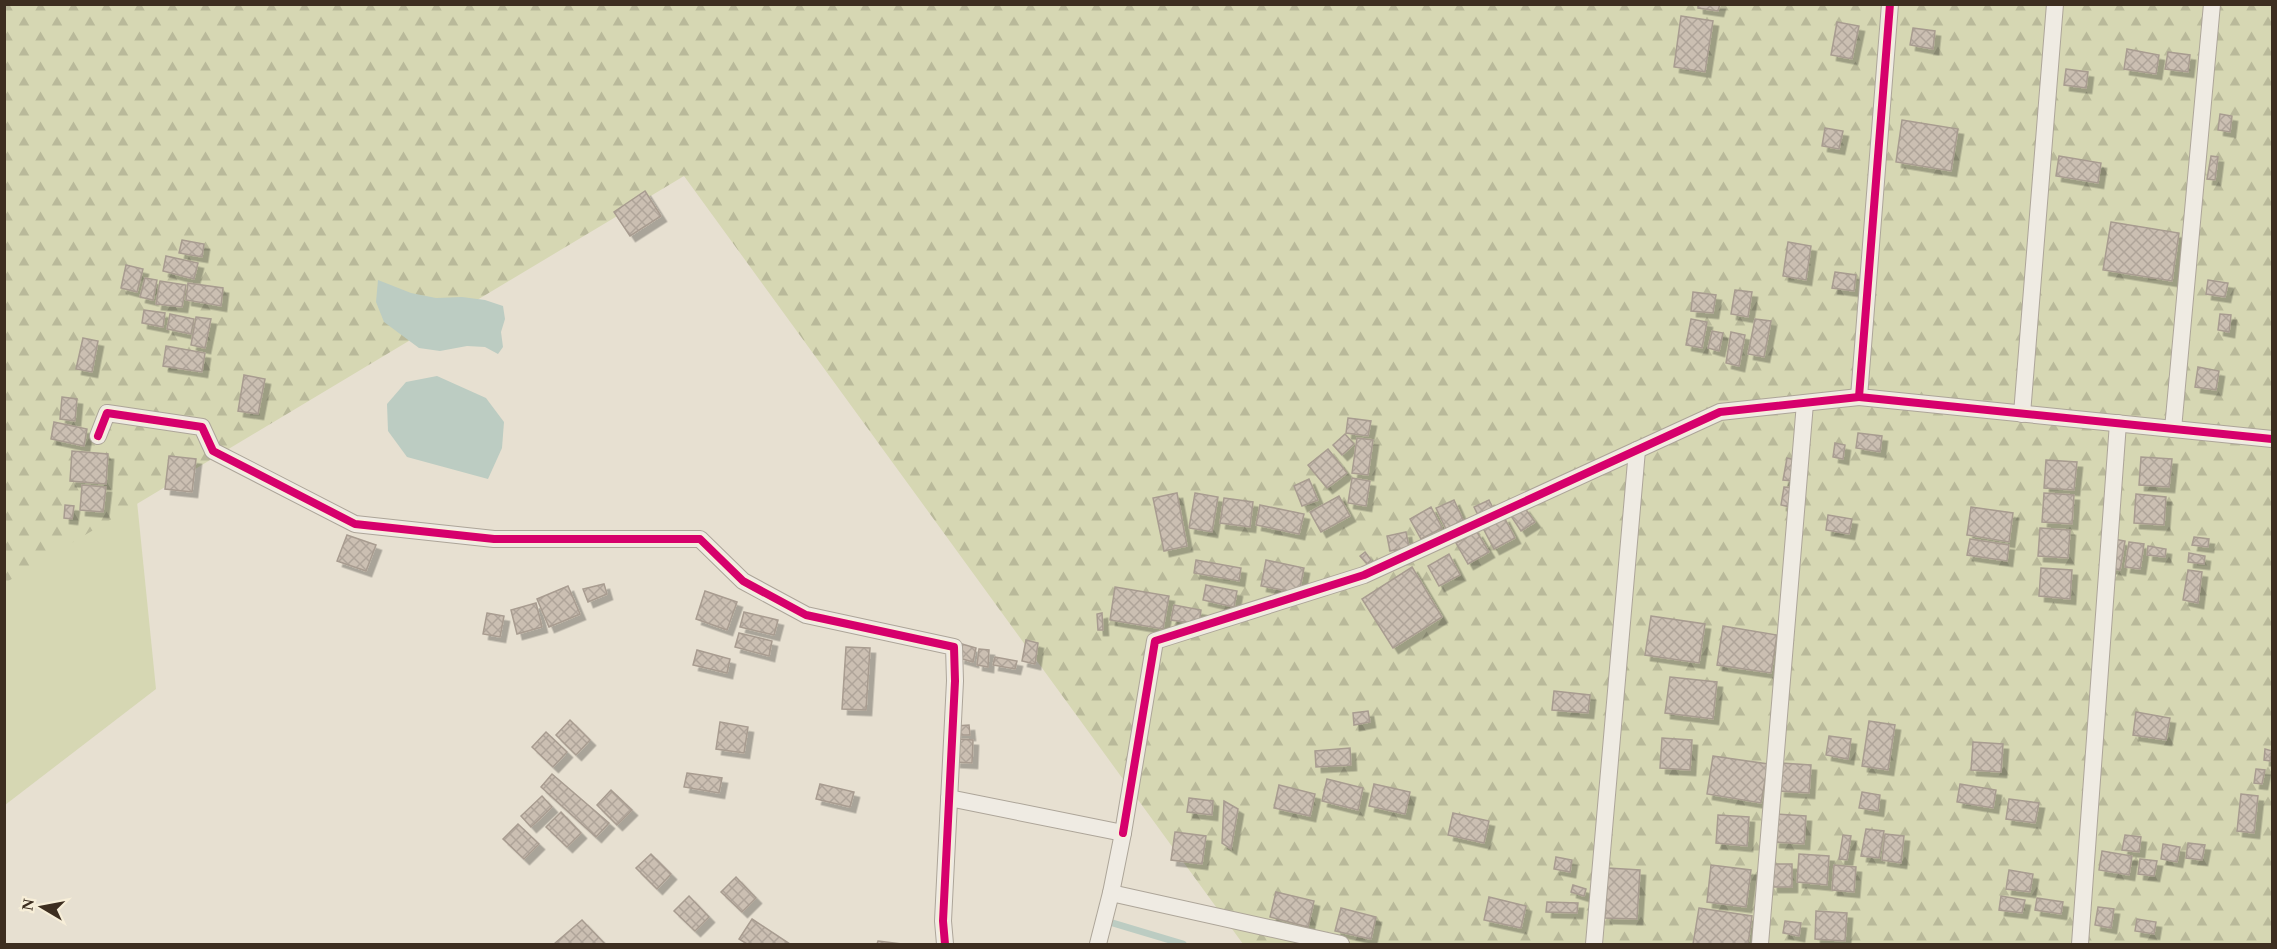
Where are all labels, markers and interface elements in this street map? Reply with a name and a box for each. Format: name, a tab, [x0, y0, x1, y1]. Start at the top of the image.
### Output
north arrow	[12, 877, 72, 937]
text: N	[18, 897, 37, 912]

